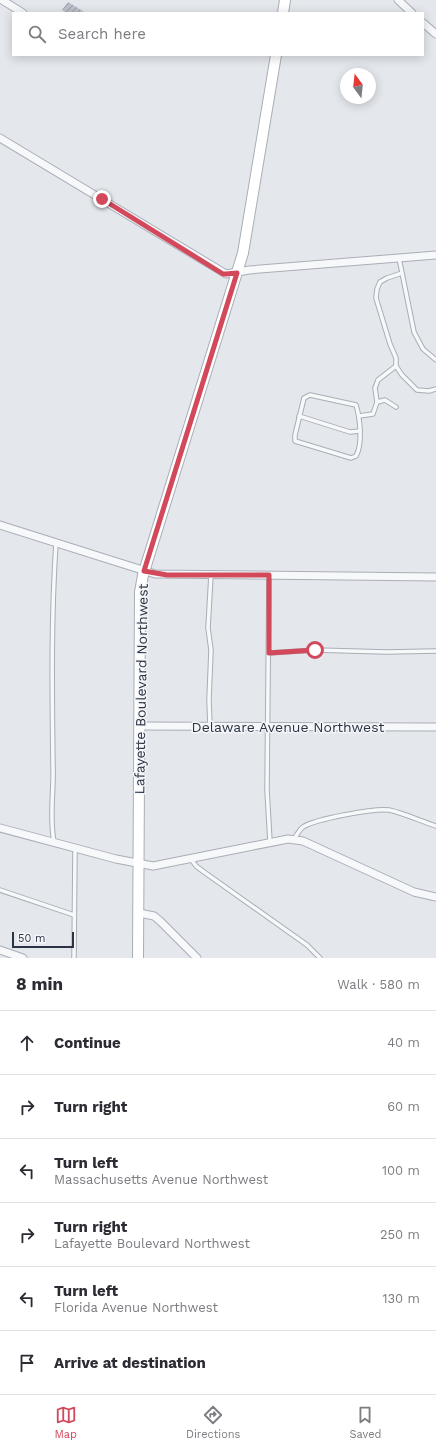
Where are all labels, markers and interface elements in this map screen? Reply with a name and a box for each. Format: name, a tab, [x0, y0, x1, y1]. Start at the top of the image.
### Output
search box	[12, 12, 424, 56]
icon: search	[26, 23, 48, 45]
text: Search here	[58, 25, 146, 43]
north arrow	[340, 68, 376, 104]
route end	[93, 190, 111, 208]
street label: Lafayette Boulevard Northwest	[131, 583, 151, 795]
route start	[306, 641, 324, 659]
street label: Delaware Avenue Northwest	[192, 719, 385, 735]
scale bar	[12, 930, 74, 949]
text: 50 m	[18, 932, 45, 945]
text: 8 min	[16, 974, 63, 994]
text: Walk · 580 m	[337, 977, 420, 992]
icon: ahead	[16, 1032, 38, 1054]
text: Continue	[54, 1034, 121, 1052]
text: 40 m	[387, 1035, 420, 1050]
icon: right	[16, 1096, 38, 1118]
text: Turn right	[54, 1098, 127, 1116]
text: 60 m	[387, 1099, 420, 1114]
text: Turn left	[54, 1154, 118, 1172]
icon: left	[16, 1160, 38, 1182]
text: 100 m	[382, 1163, 420, 1178]
text: Massachusetts Avenue Northwest	[54, 1172, 268, 1187]
text: Turn right	[54, 1218, 127, 1236]
icon: right	[16, 1224, 38, 1246]
text: 250 m	[380, 1227, 420, 1242]
text: Lafayette Boulevard Northwest	[54, 1236, 250, 1251]
text: Turn left	[54, 1282, 118, 1300]
icon: left	[16, 1288, 38, 1310]
text: 130 m	[382, 1291, 420, 1306]
text: Florida Avenue Northwest	[54, 1300, 218, 1315]
icon: arrive	[16, 1352, 38, 1374]
text: Arrive at destination	[54, 1354, 206, 1372]
tab: Map	[55, 1404, 77, 1441]
tab: Directions	[186, 1404, 240, 1441]
tab: Saved	[349, 1404, 381, 1441]

